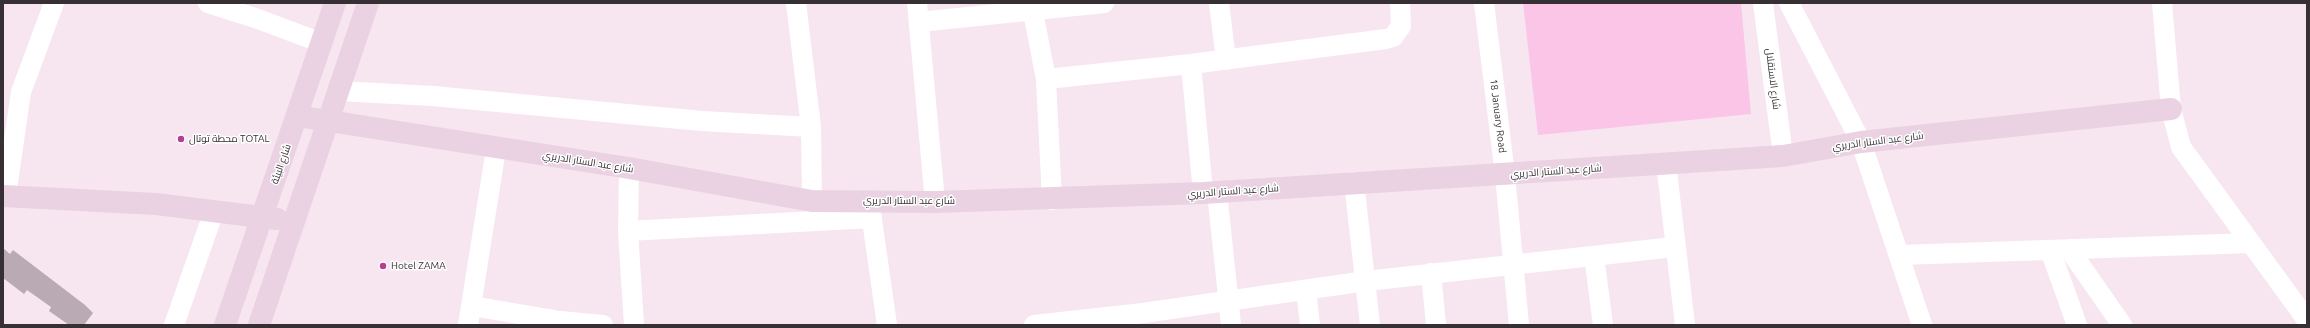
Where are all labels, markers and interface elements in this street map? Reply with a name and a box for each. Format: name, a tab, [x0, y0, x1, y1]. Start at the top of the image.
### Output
street label: شارع الاستقلال	[1763, 48, 1783, 110]
street label: 18 January Road	[1488, 78, 1508, 154]
street label: شارع عبد الستار الدريري	[1832, 129, 1924, 153]
place label: محطة توتال TOTAL	[189, 133, 270, 145]
marker: محطة توتال TOTAL	[176, 134, 186, 144]
street label: شارع البيئة	[269, 142, 293, 186]
street label: شارع عبد الستار الدريري	[542, 149, 634, 175]
street label: شارع عبد الستار الدريري	[1510, 162, 1602, 180]
street label: شارع عبد الستار الدريري	[1187, 182, 1279, 200]
street label: شارع عبد الستار الدريري	[863, 195, 955, 207]
place label: Hotel ZAMA	[391, 260, 446, 272]
marker: Hotel ZAMA	[378, 261, 388, 271]

